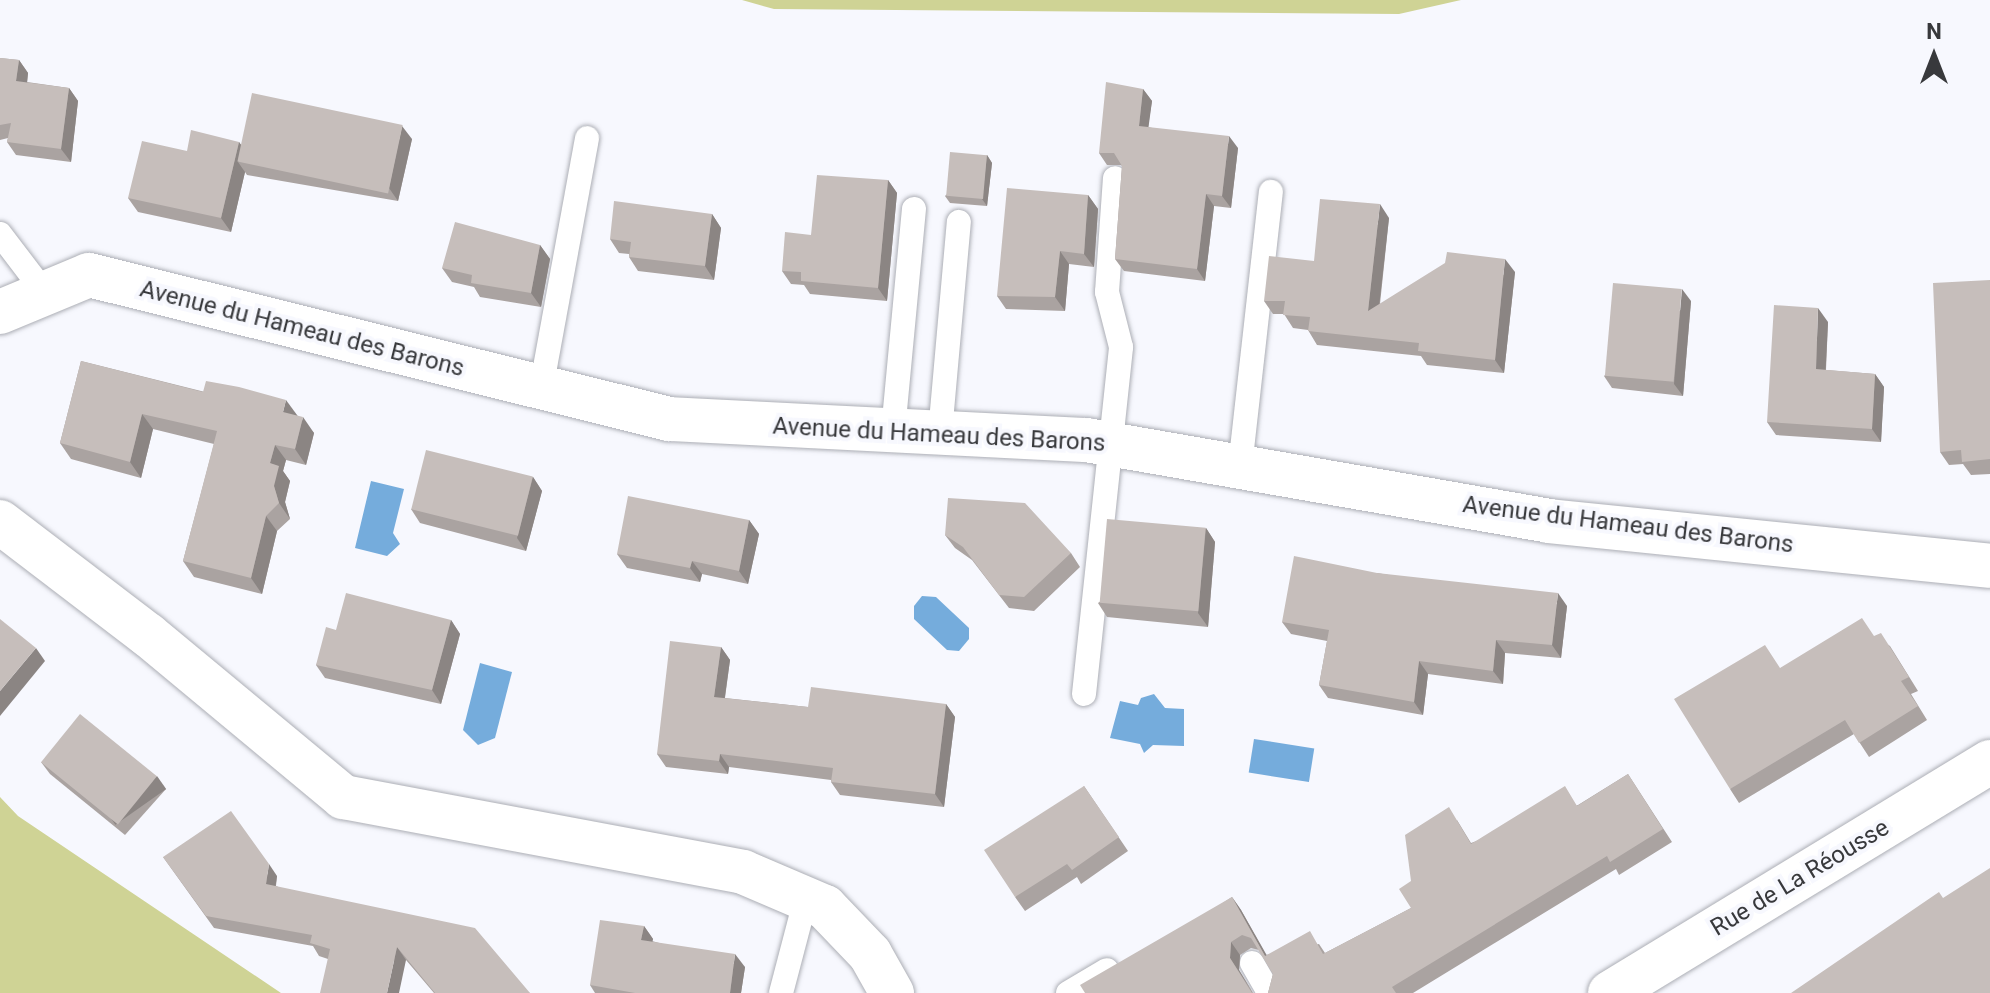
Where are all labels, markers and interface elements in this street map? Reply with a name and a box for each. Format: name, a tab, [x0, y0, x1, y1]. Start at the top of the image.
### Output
north arrow	[1894, 16, 1974, 96]
text: N	[1926, 19, 1942, 44]
street label: Avenue du Hameau des Barons	[137, 275, 467, 383]
street label: Avenue du Hameau des Barons	[772, 412, 1106, 458]
street label: Avenue du Hameau des Barons	[1461, 490, 1795, 560]
street label: Rue de La Réousse	[1706, 813, 1894, 943]

